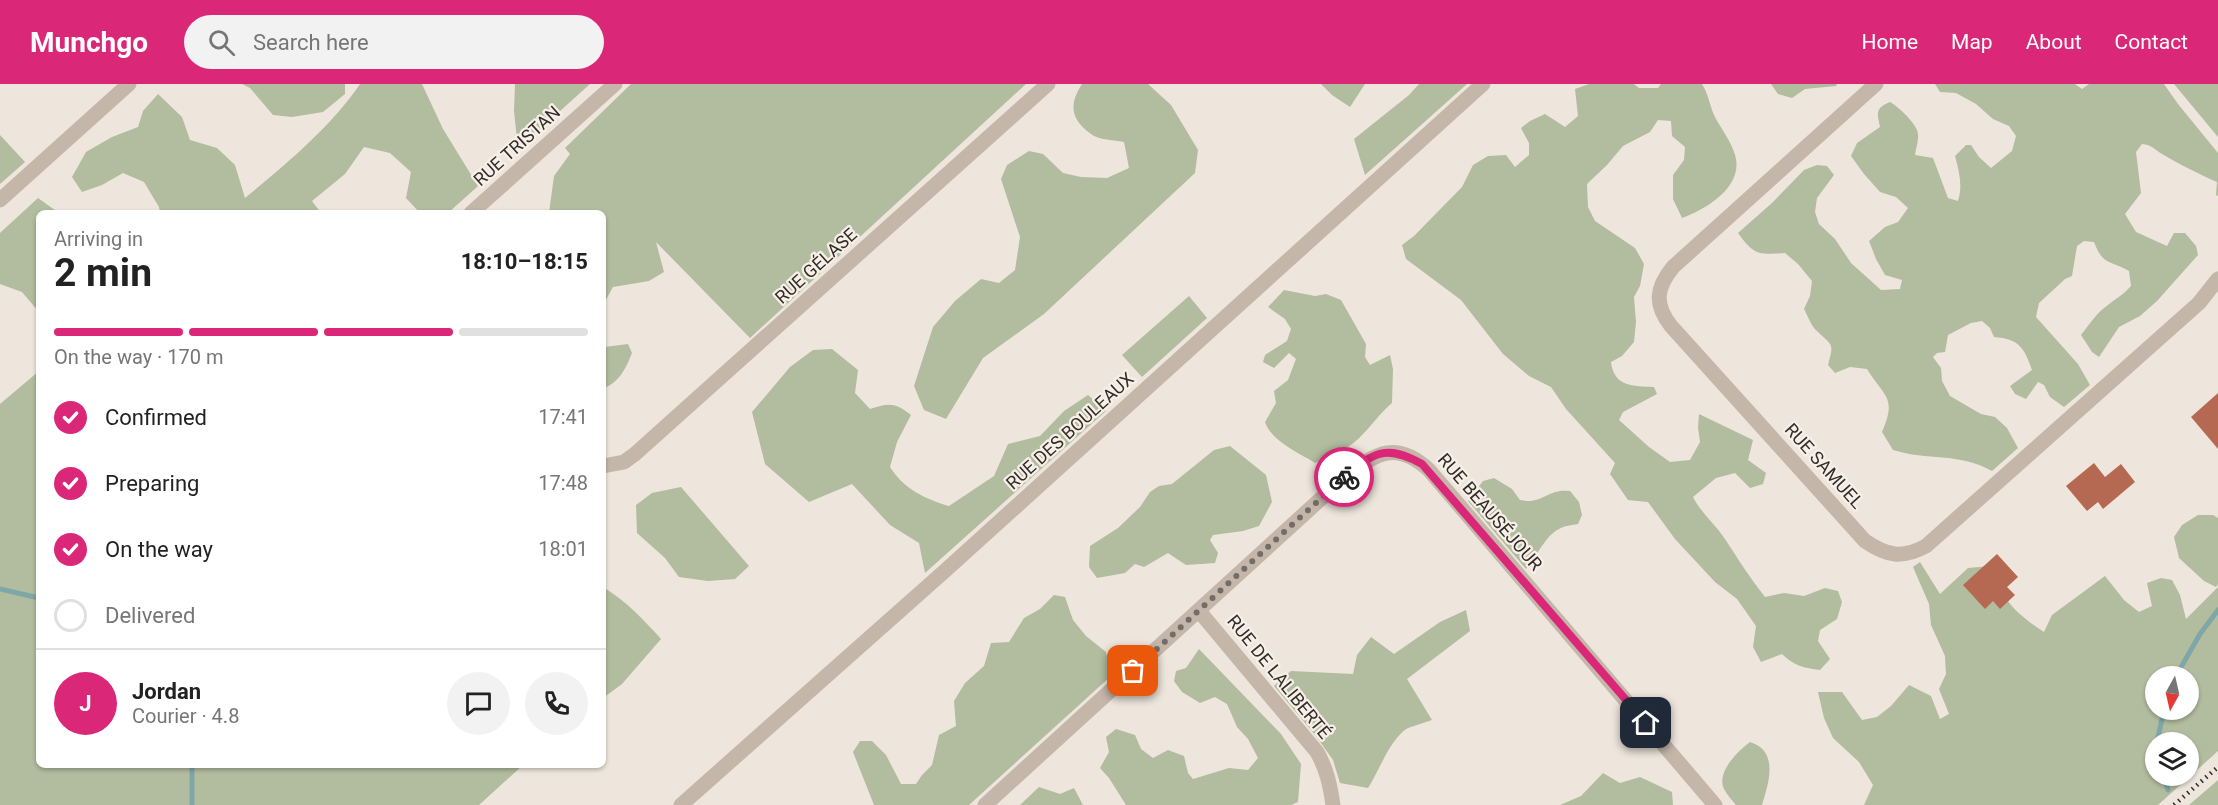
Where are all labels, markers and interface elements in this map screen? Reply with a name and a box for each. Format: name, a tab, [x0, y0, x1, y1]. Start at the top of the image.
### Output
search box	[184, 15, 604, 69]
text: Munchgo	[30, 26, 148, 59]
icon: search	[205, 26, 238, 59]
text: Search here	[253, 30, 369, 55]
text: Home	[1862, 30, 1918, 54]
text: Map	[1951, 30, 1993, 54]
text: About	[2026, 30, 2082, 54]
text: Contact	[2115, 30, 2188, 54]
street label: RUE TRISTAN	[469, 101, 564, 190]
street label: RUE GÉLASE	[771, 224, 861, 308]
text: Arriving in	[54, 227, 143, 251]
text: 18:10–18:15	[461, 249, 588, 274]
text: 2 min	[54, 250, 152, 296]
text: On the way · 170 m	[54, 345, 223, 369]
street label: RUE DES BOULEAUX	[1002, 368, 1138, 493]
icon: check	[54, 401, 87, 434]
text: Confirmed	[105, 405, 207, 430]
text: 17:41	[538, 405, 588, 429]
street label: RUE SAMUEL	[1781, 419, 1868, 513]
courier	[1314, 447, 1374, 507]
street label: RUE BEAUSÉJOUR	[1434, 449, 1547, 574]
icon: bike	[1328, 461, 1361, 494]
icon: check	[54, 467, 87, 500]
text: Preparing	[105, 471, 199, 496]
text: 17:48	[538, 471, 588, 495]
icon: check	[54, 533, 87, 566]
text: On the way	[105, 537, 213, 562]
text: 18:01	[538, 537, 588, 561]
text: Delivered	[105, 603, 195, 628]
street label: RUE DE LALIBERTÉ	[1223, 611, 1336, 743]
pin	[1107, 645, 1158, 696]
icon: bag	[1116, 654, 1149, 687]
north arrow	[2145, 666, 2199, 720]
map controls	[2145, 666, 2199, 786]
button: chat	[447, 672, 510, 735]
button: phone	[525, 672, 588, 735]
text: Jordan	[132, 679, 201, 704]
text: J	[79, 691, 92, 716]
pin	[1620, 697, 1671, 748]
text: Courier · 4.8	[132, 704, 239, 728]
icon: home	[1629, 706, 1662, 739]
button: layers	[2145, 732, 2199, 786]

